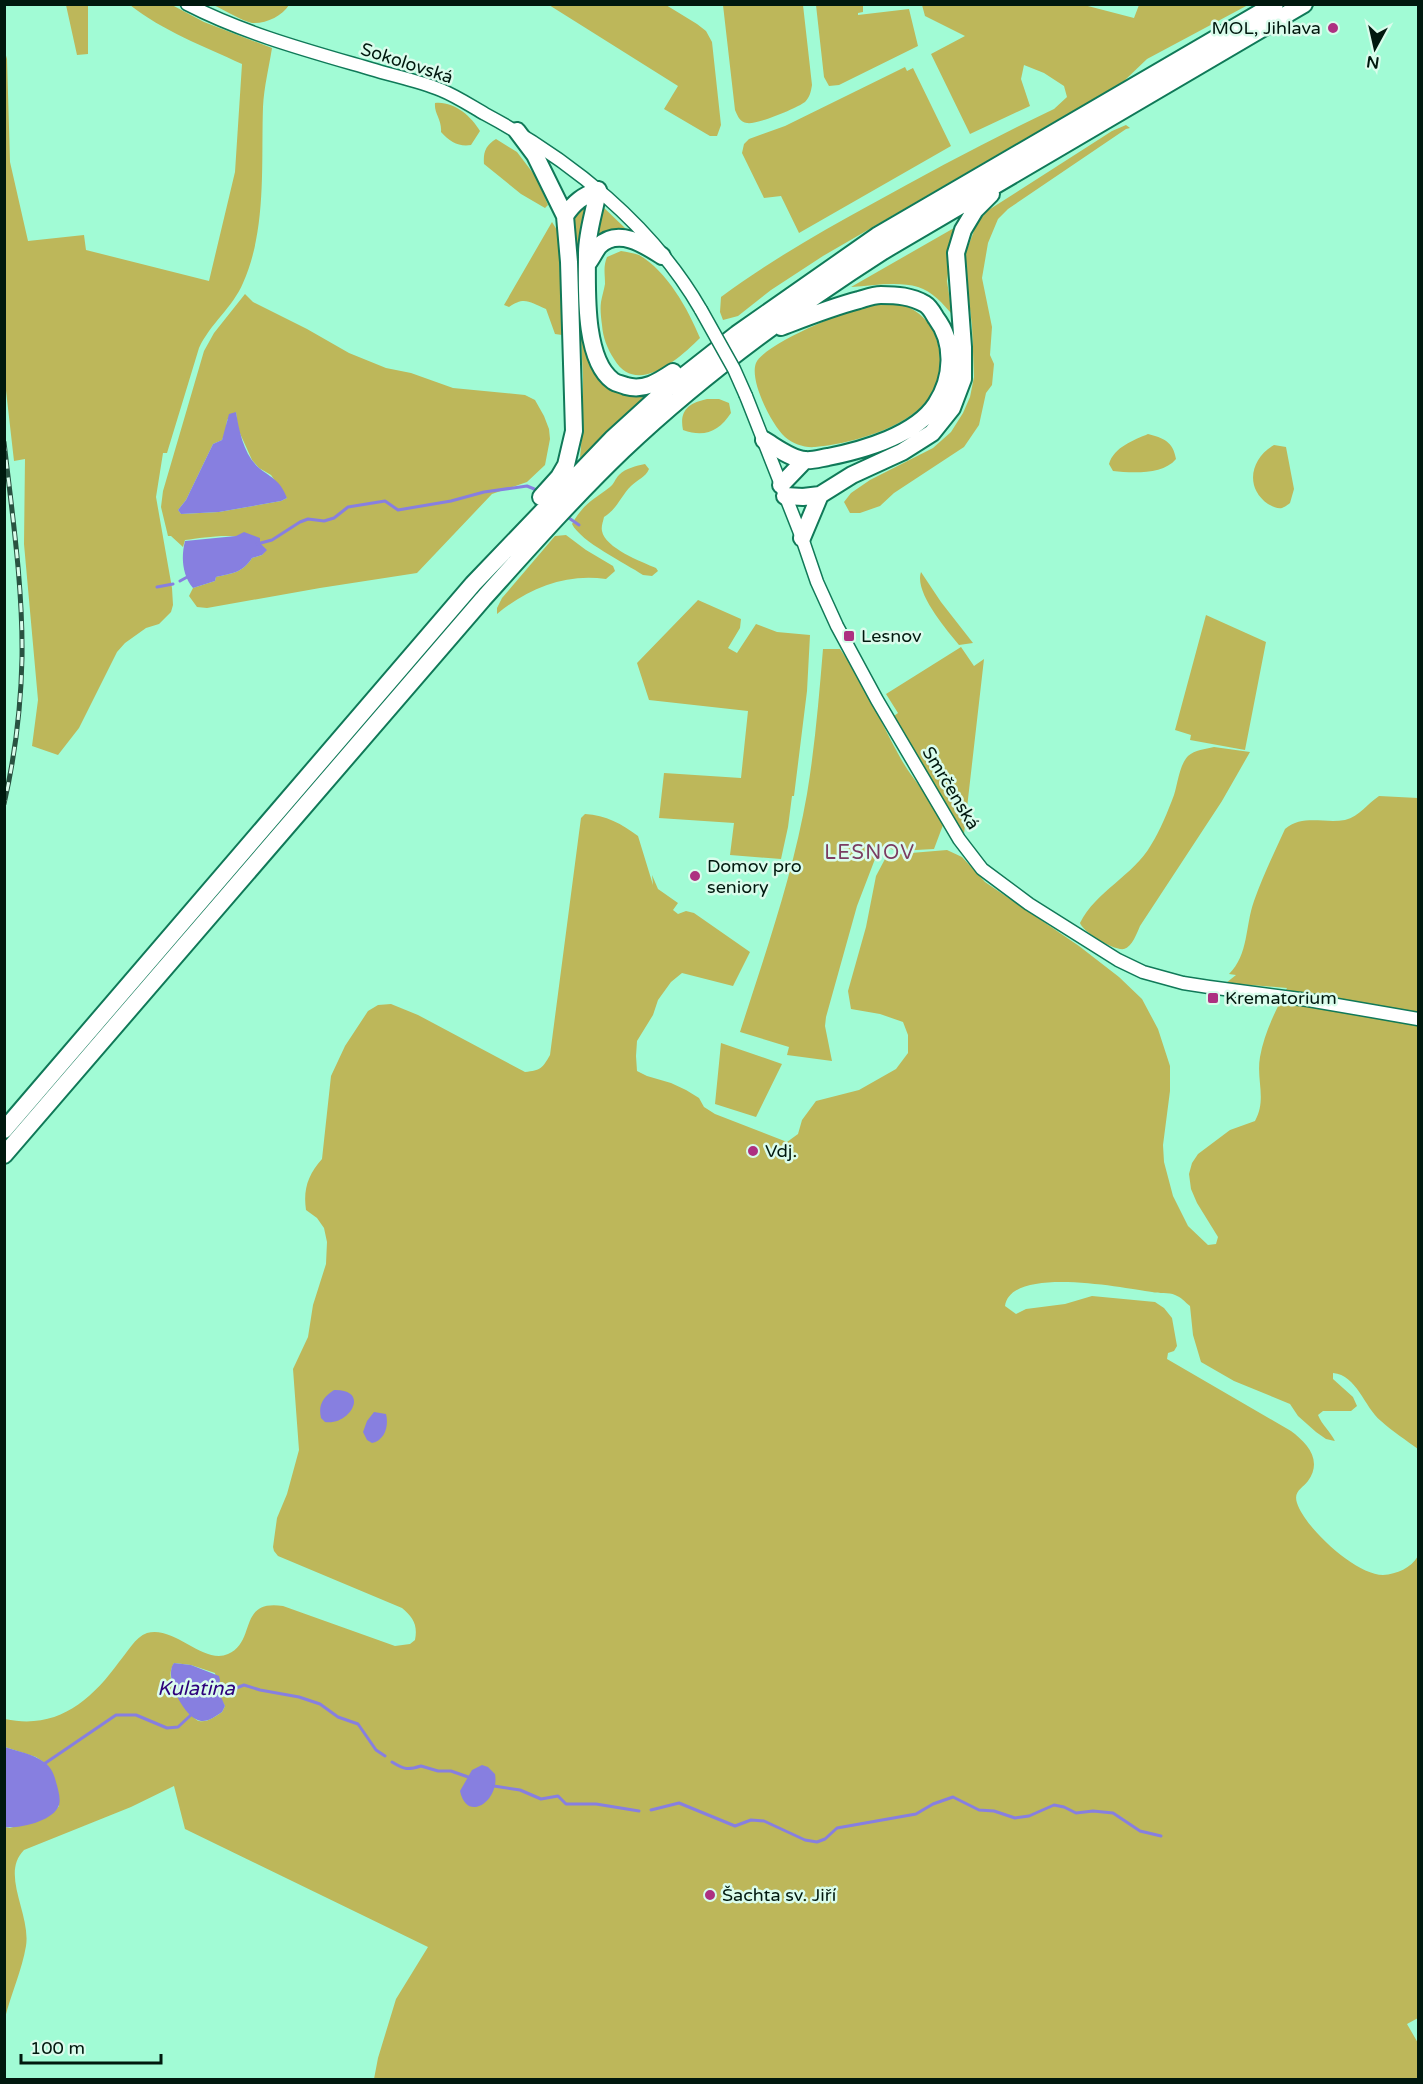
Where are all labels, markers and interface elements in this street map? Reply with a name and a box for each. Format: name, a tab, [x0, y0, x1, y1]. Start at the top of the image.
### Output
place label: MOL, Jihlava	[1211, 17, 1321, 39]
north arrow	[1345, 18, 1405, 78]
marker: MOL, Jihlava	[1326, 21, 1340, 35]
street label: Sokolovská	[358, 38, 456, 88]
text: N	[1365, 51, 1381, 73]
place label: Lesnov	[861, 625, 922, 647]
marker: Lesnov	[842, 629, 856, 643]
street label: Smrčenská	[918, 742, 984, 834]
district label: LESNOV	[824, 841, 916, 865]
place label: Domov pro seniory	[707, 855, 802, 898]
marker: Domov pro seniory	[688, 869, 702, 883]
place label: Krematorium	[1225, 987, 1337, 1009]
marker: Krematorium	[1206, 991, 1220, 1005]
place label: Vdj.	[765, 1140, 797, 1162]
marker: Vdj.	[746, 1144, 760, 1158]
water label: Kulatina	[157, 1677, 236, 1701]
place label: Šachta sv. Jiří	[722, 1884, 837, 1906]
marker: Šachta sv. Jiří	[703, 1888, 717, 1902]
scale bar	[21, 2027, 160, 2065]
text: 100 m	[30, 2037, 85, 2059]

